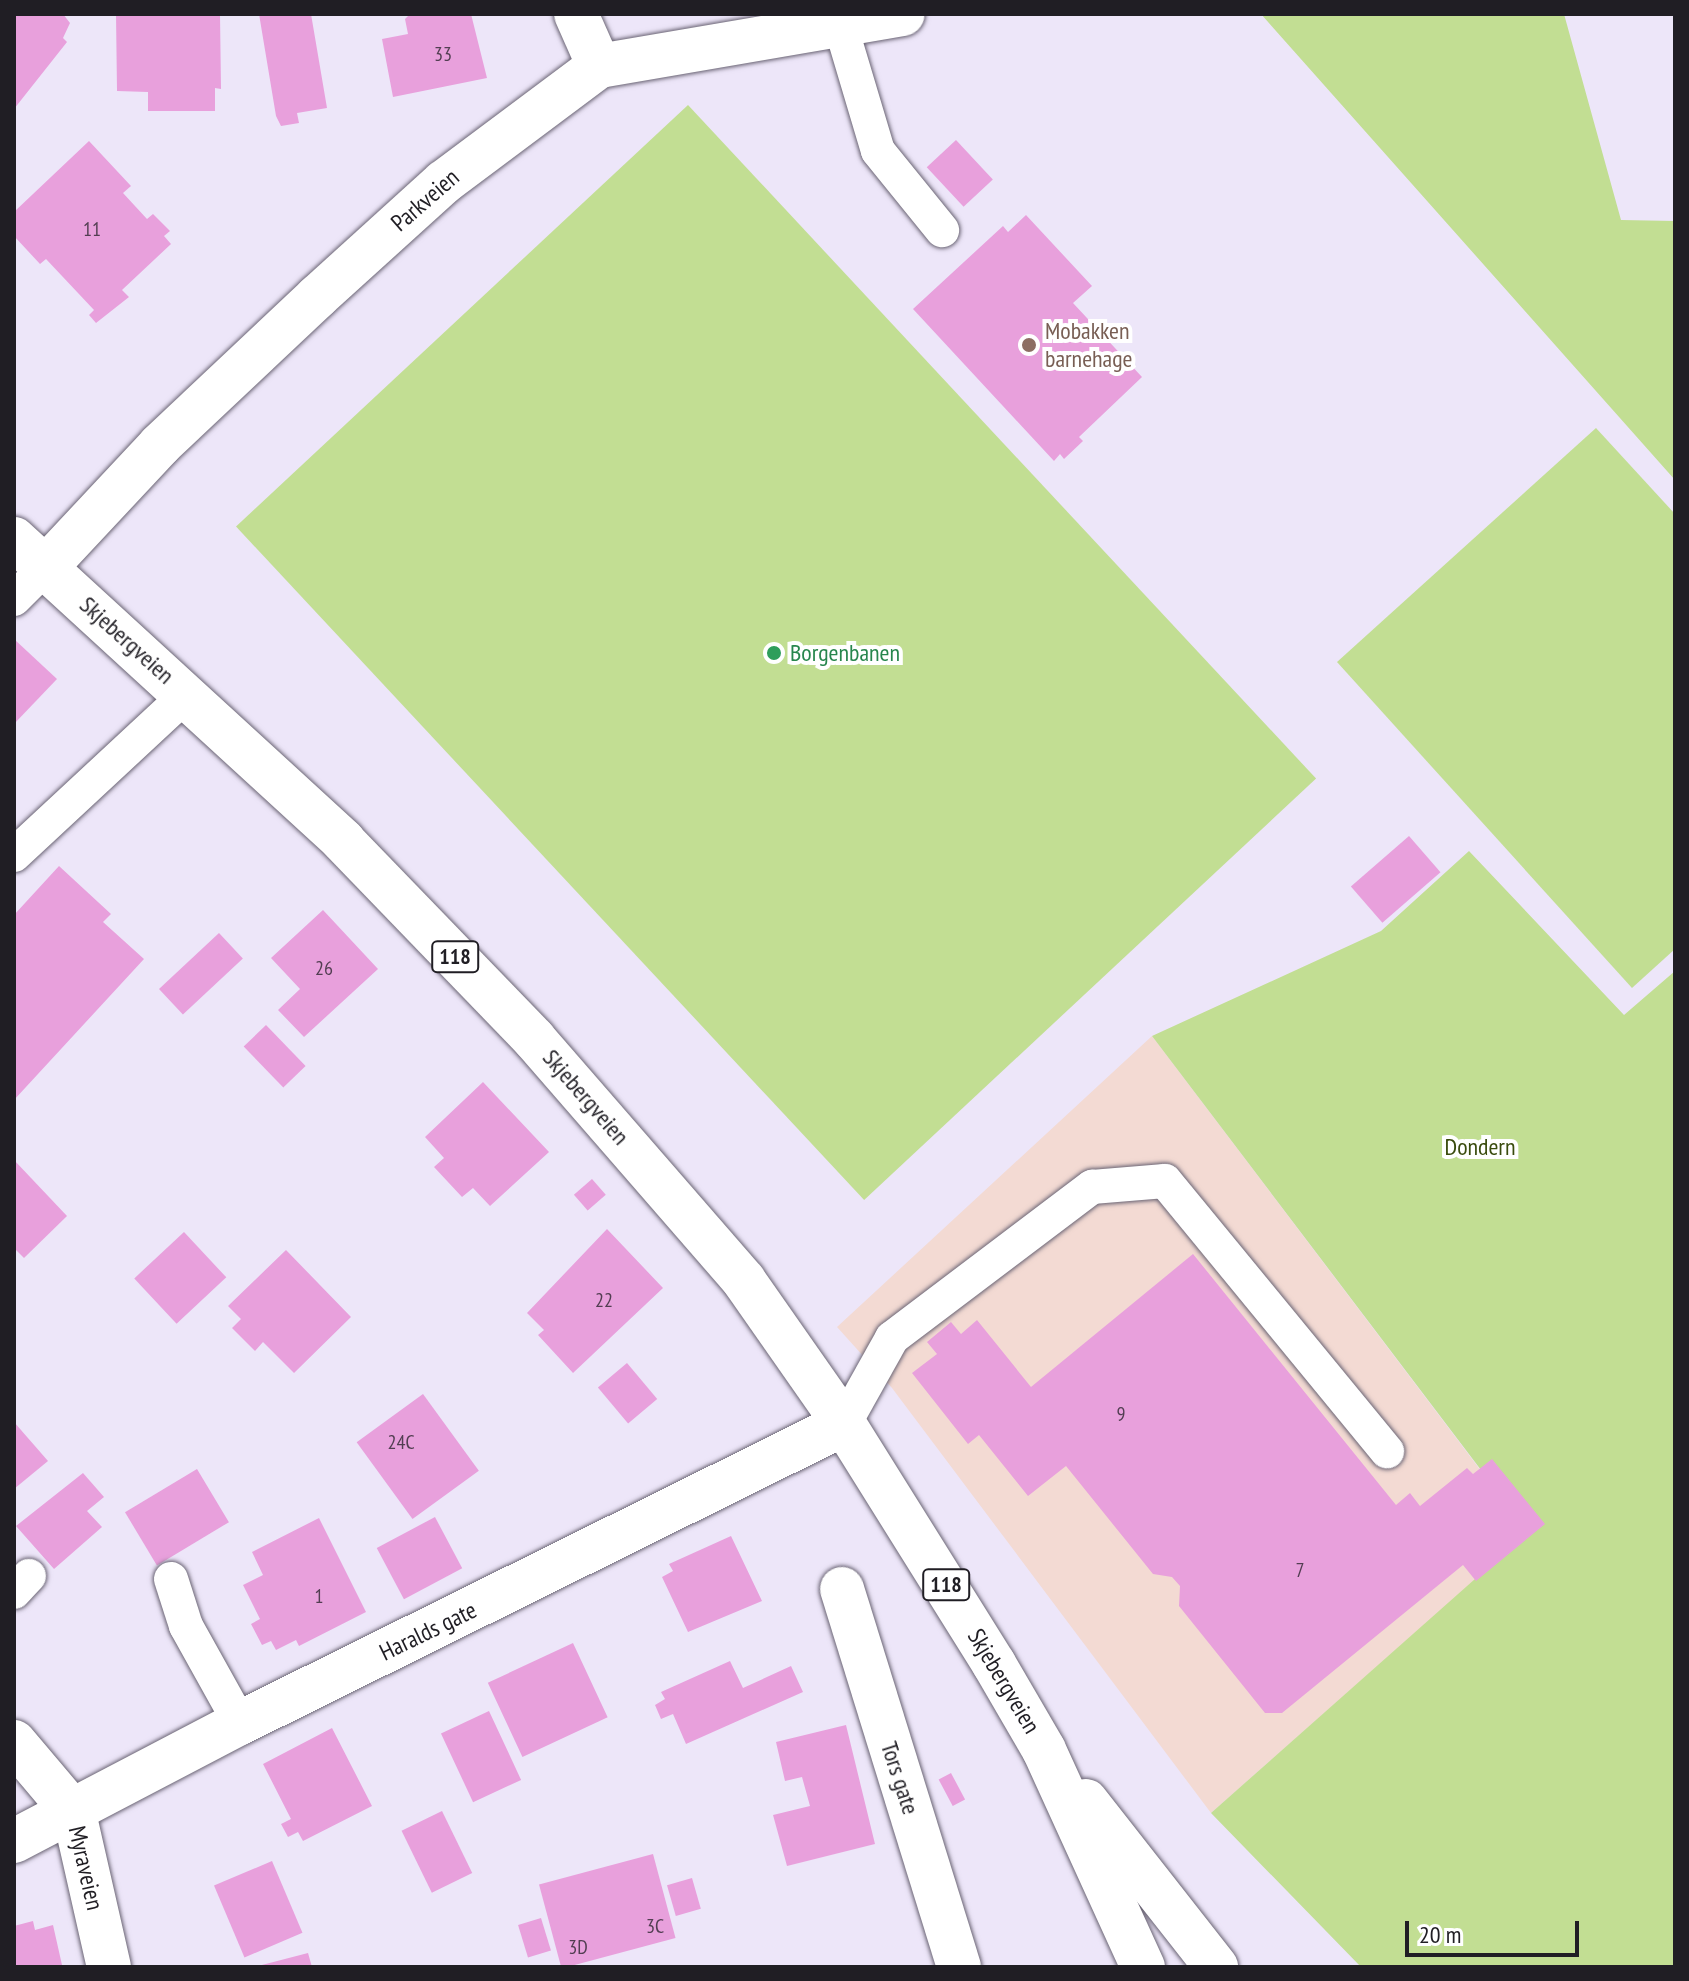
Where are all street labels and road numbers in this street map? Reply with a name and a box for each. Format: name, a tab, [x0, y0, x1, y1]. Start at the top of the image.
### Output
street label: Parkveien	[385, 163, 465, 237]
street label: Skjebergveien	[74, 590, 180, 690]
road number: 118	[431, 939, 479, 975]
street label: Skjebergveien	[537, 1043, 635, 1151]
road number: 118	[922, 1567, 970, 1603]
street label: Haralds gate	[375, 1595, 481, 1667]
street label: Skjebergveien	[962, 1624, 1046, 1738]
street label: Tors gate	[875, 1738, 925, 1818]
street label: Myraveien	[62, 1823, 110, 1913]

